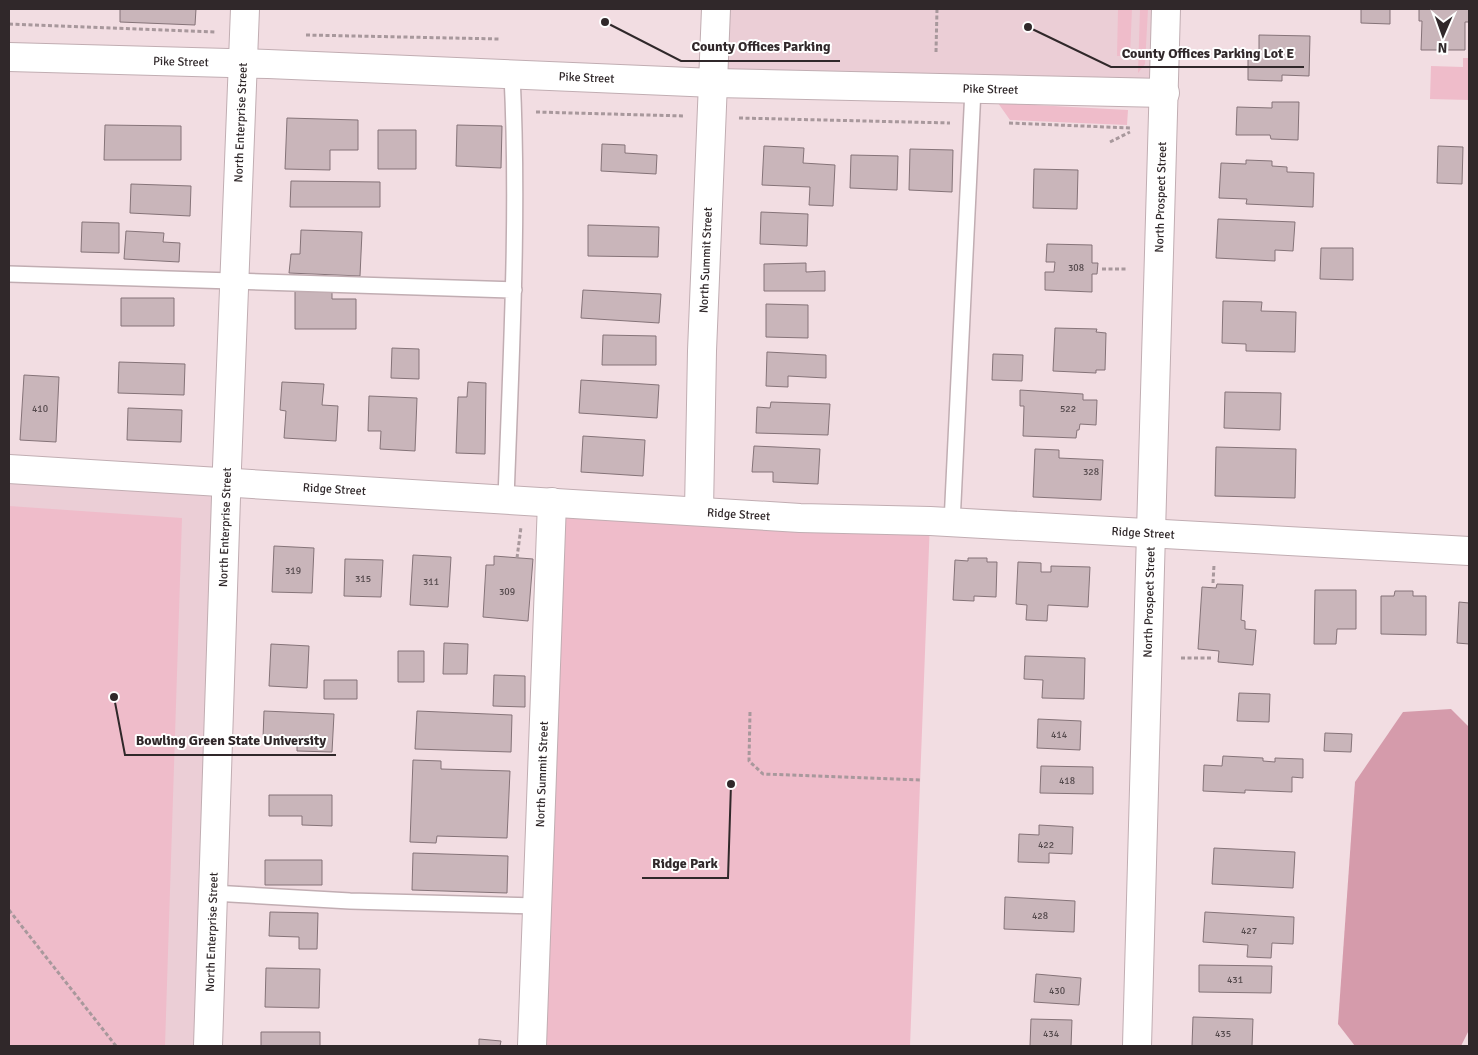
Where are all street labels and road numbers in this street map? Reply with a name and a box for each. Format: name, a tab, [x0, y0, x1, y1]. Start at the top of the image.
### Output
street label: Pike Street	[153, 54, 209, 70]
street label: North Enterprise Street	[231, 62, 251, 183]
street label: Pike Street	[558, 69, 615, 87]
street label: Pike Street	[962, 82, 1018, 98]
street label: North Prospect Street	[1152, 141, 1170, 253]
street label: North Summit Street	[697, 207, 716, 314]
street label: North Enterprise Street	[216, 467, 235, 587]
street label: Ridge Street	[302, 480, 366, 499]
street label: Ridge Street	[707, 505, 771, 524]
street label: Ridge Street	[1111, 524, 1175, 543]
street label: North Prospect Street	[1141, 546, 1159, 658]
street label: North Summit Street	[533, 721, 552, 828]
street label: North Enterprise Street	[203, 872, 222, 992]

